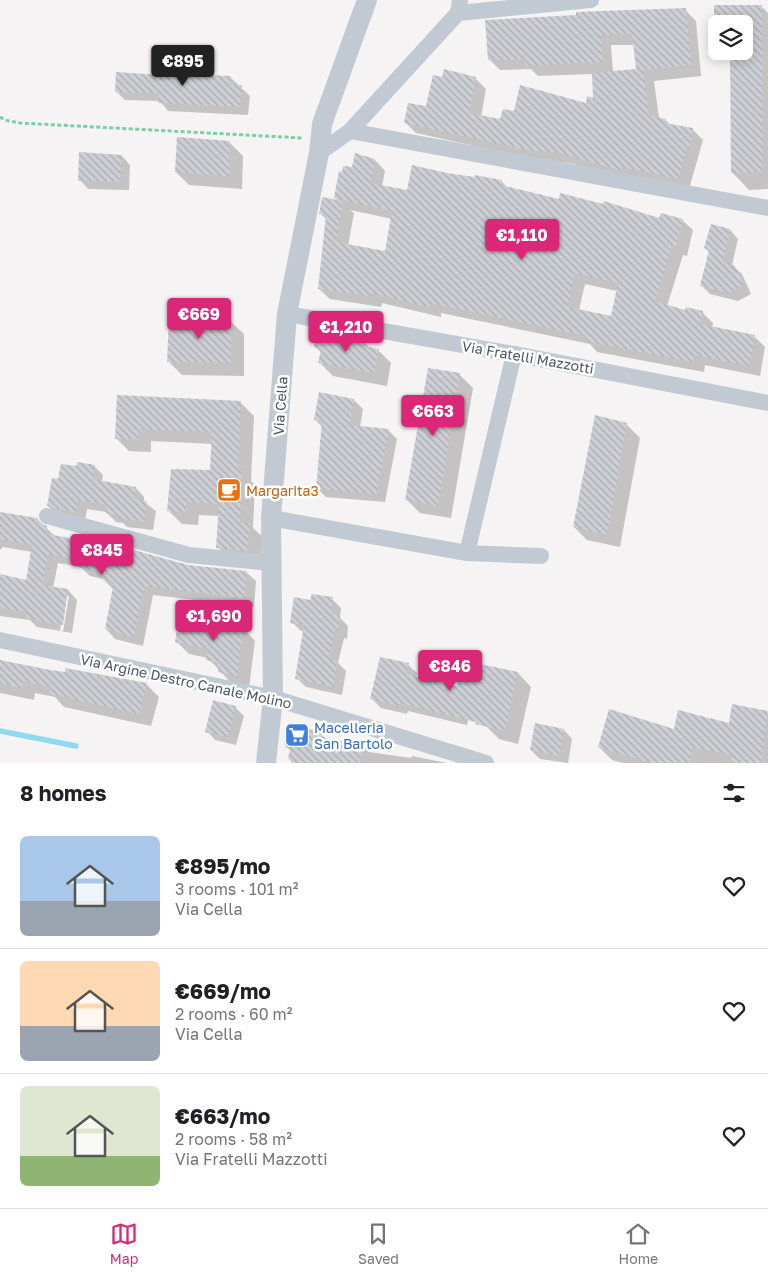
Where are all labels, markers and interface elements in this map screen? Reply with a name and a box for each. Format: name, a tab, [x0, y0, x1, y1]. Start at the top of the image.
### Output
map controls	[708, 15, 753, 60]
button: layers	[708, 15, 753, 60]
pin: €895	[153, 44, 213, 87]
text: €895	[162, 51, 204, 71]
pin: €1,110	[481, 218, 563, 261]
text: €1,110	[496, 225, 548, 245]
pin: €669	[169, 298, 229, 340]
text: €669	[178, 304, 220, 324]
pin: €1,210	[305, 310, 387, 353]
text: €1,210	[319, 317, 373, 337]
street label: Via Fratelli Mazzotti	[461, 337, 595, 377]
street label: Via Cella	[269, 376, 291, 436]
pin: €663	[403, 394, 463, 437]
text: €663	[412, 401, 454, 421]
cafe icon: Margarita3	[216, 477, 242, 503]
place label: Margarita3	[246, 482, 319, 499]
pin: €845	[72, 534, 132, 576]
text: €845	[81, 540, 123, 560]
pin: €1,690	[173, 600, 255, 642]
text: €1,690	[186, 606, 242, 626]
street label: Via Argine Destro Canale Molino	[79, 650, 293, 712]
pin: €846	[420, 650, 480, 692]
text: €846	[429, 656, 471, 676]
place label: Macelleria San Bartolo	[314, 719, 393, 752]
supermarket icon: Macelleria San Bartolo	[284, 722, 310, 748]
icon: filters	[720, 779, 748, 807]
text: 8 homes	[20, 780, 107, 806]
text: €895/mo	[175, 853, 270, 879]
icon: home	[60, 856, 120, 916]
icon: heart	[720, 872, 748, 900]
text: 3 rooms · 101 m²	[175, 879, 298, 899]
text: Via Cella	[175, 899, 243, 919]
text: €669/mo	[175, 978, 271, 1004]
icon: home	[60, 981, 120, 1041]
icon: heart	[720, 997, 748, 1025]
text: 2 rooms · 60 m²	[175, 1004, 293, 1024]
text: Via Cella	[175, 1024, 243, 1044]
text: €663/mo	[175, 1103, 270, 1129]
icon: home	[60, 1106, 120, 1166]
icon: heart	[720, 1122, 748, 1150]
text: 2 rooms · 58 m²	[175, 1129, 292, 1149]
text: Via Fratelli Mazzotti	[175, 1149, 328, 1169]
tab: Map	[110, 1220, 138, 1267]
tab: Saved	[358, 1220, 399, 1267]
tab: Home	[619, 1220, 658, 1267]

